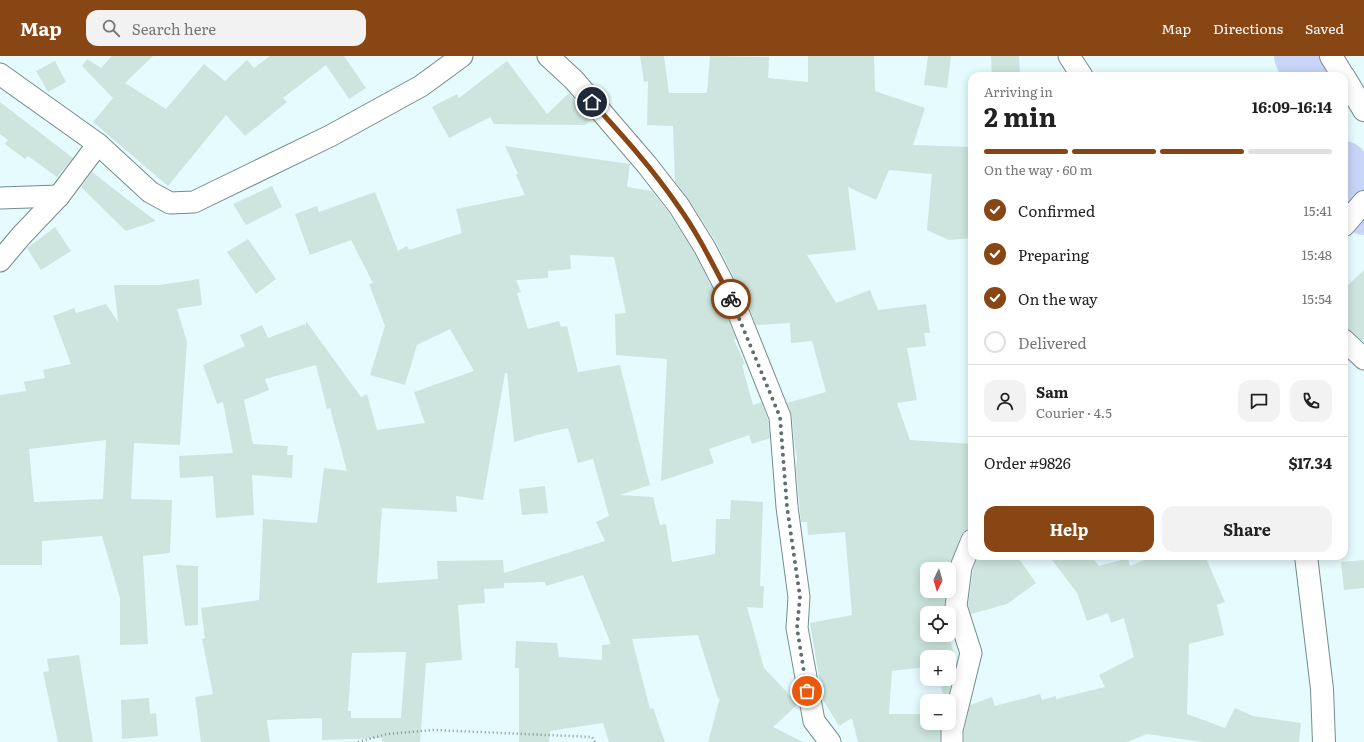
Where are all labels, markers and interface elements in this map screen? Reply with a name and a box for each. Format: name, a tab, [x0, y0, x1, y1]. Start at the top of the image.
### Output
search box	[86, 10, 366, 46]
text: Map	[20, 14, 62, 42]
icon: search	[100, 17, 122, 39]
text: Search here	[132, 17, 216, 40]
text: Map	[1161, 18, 1191, 38]
text: Directions	[1213, 18, 1283, 38]
text: Saved	[1305, 18, 1344, 38]
text: Arriving in	[984, 82, 1053, 101]
pin	[575, 85, 609, 119]
icon: home	[581, 91, 603, 113]
text: 16:09–16:14	[1252, 95, 1332, 118]
text: 2 min	[984, 96, 1057, 135]
text: On the way · 60 m	[984, 160, 1092, 179]
icon: check	[984, 199, 1006, 221]
text: Confirmed	[1018, 199, 1095, 222]
text: 15:41	[1304, 201, 1332, 220]
icon: check	[984, 243, 1006, 265]
text: Preparing	[1018, 243, 1089, 266]
text: 15:48	[1302, 245, 1332, 264]
courier	[711, 279, 751, 319]
icon: check	[984, 287, 1006, 309]
text: On the way	[1018, 287, 1098, 310]
icon: bike	[720, 288, 742, 310]
text: 15:54	[1302, 289, 1332, 308]
text: Delivered	[1018, 331, 1087, 354]
button: person	[984, 380, 1026, 422]
text: Sam	[1036, 380, 1069, 403]
button: chat	[1238, 380, 1280, 422]
button: phone	[1290, 380, 1332, 422]
text: Courier · 4.5	[1036, 403, 1112, 422]
text: Order #9826	[984, 451, 1071, 474]
text: $17.34	[1288, 451, 1332, 474]
button: Help	[984, 506, 1154, 552]
button: Share	[1162, 506, 1332, 552]
north arrow	[920, 562, 956, 598]
map controls	[920, 562, 956, 730]
button: locate	[920, 606, 956, 642]
button: +	[920, 650, 956, 686]
pin	[790, 674, 824, 708]
icon: bag	[796, 680, 818, 702]
button: −	[920, 694, 956, 730]

